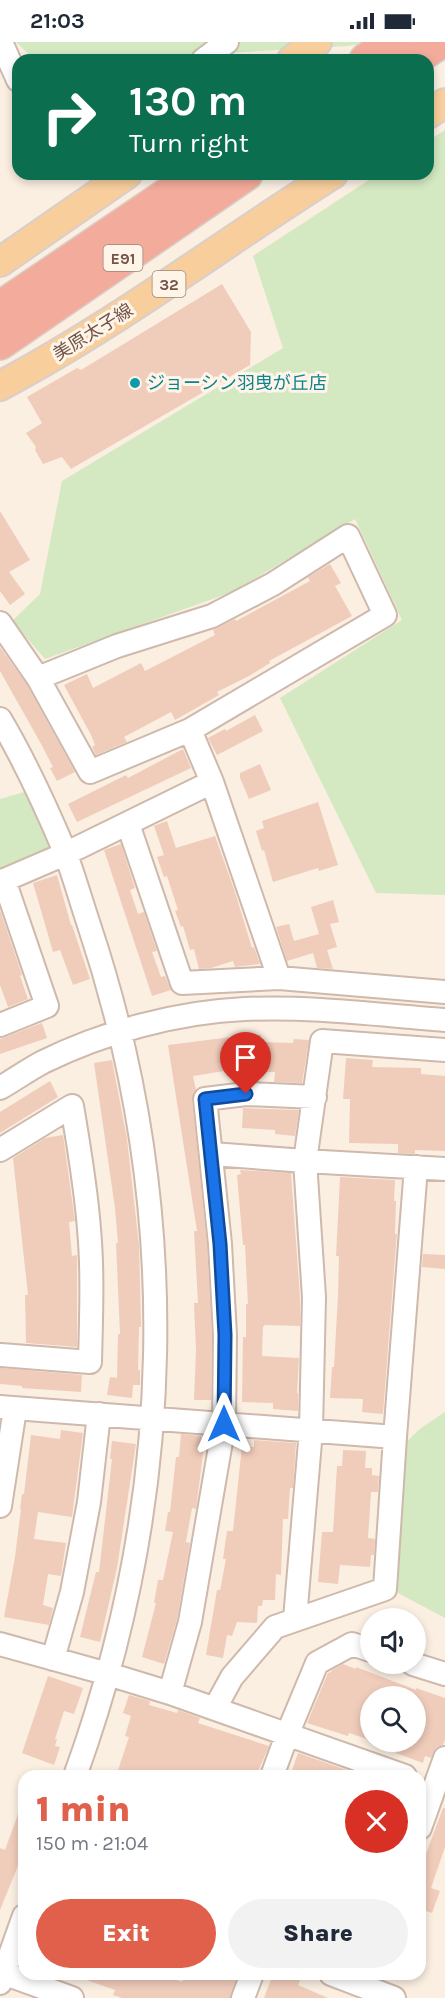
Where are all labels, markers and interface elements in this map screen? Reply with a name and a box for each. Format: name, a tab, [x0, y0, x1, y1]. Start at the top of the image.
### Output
text: 21:03	[30, 8, 85, 34]
text: 130 m	[129, 76, 247, 126]
icon: right	[30, 78, 108, 156]
text: Turn right	[129, 127, 249, 159]
road number: E91	[104, 245, 142, 271]
road number: 32	[152, 271, 186, 297]
street label: 美原太子線	[49, 299, 137, 365]
place label: ジョーシン羽曳が丘店	[147, 372, 327, 394]
marker: ジョーシン羽曳が丘店	[128, 376, 142, 390]
pin	[220, 1032, 271, 1094]
icon: arrive	[229, 1041, 262, 1074]
position arrow	[192, 1392, 256, 1456]
map controls	[360, 1608, 426, 1752]
button: sound	[360, 1608, 426, 1674]
button: search	[360, 1686, 426, 1752]
text: 1 min	[36, 1788, 130, 1830]
button: close	[345, 1790, 408, 1853]
text: 150 m · 21:04	[36, 1832, 148, 1855]
button: Exit	[36, 1899, 216, 1968]
button: Share	[228, 1899, 408, 1968]

